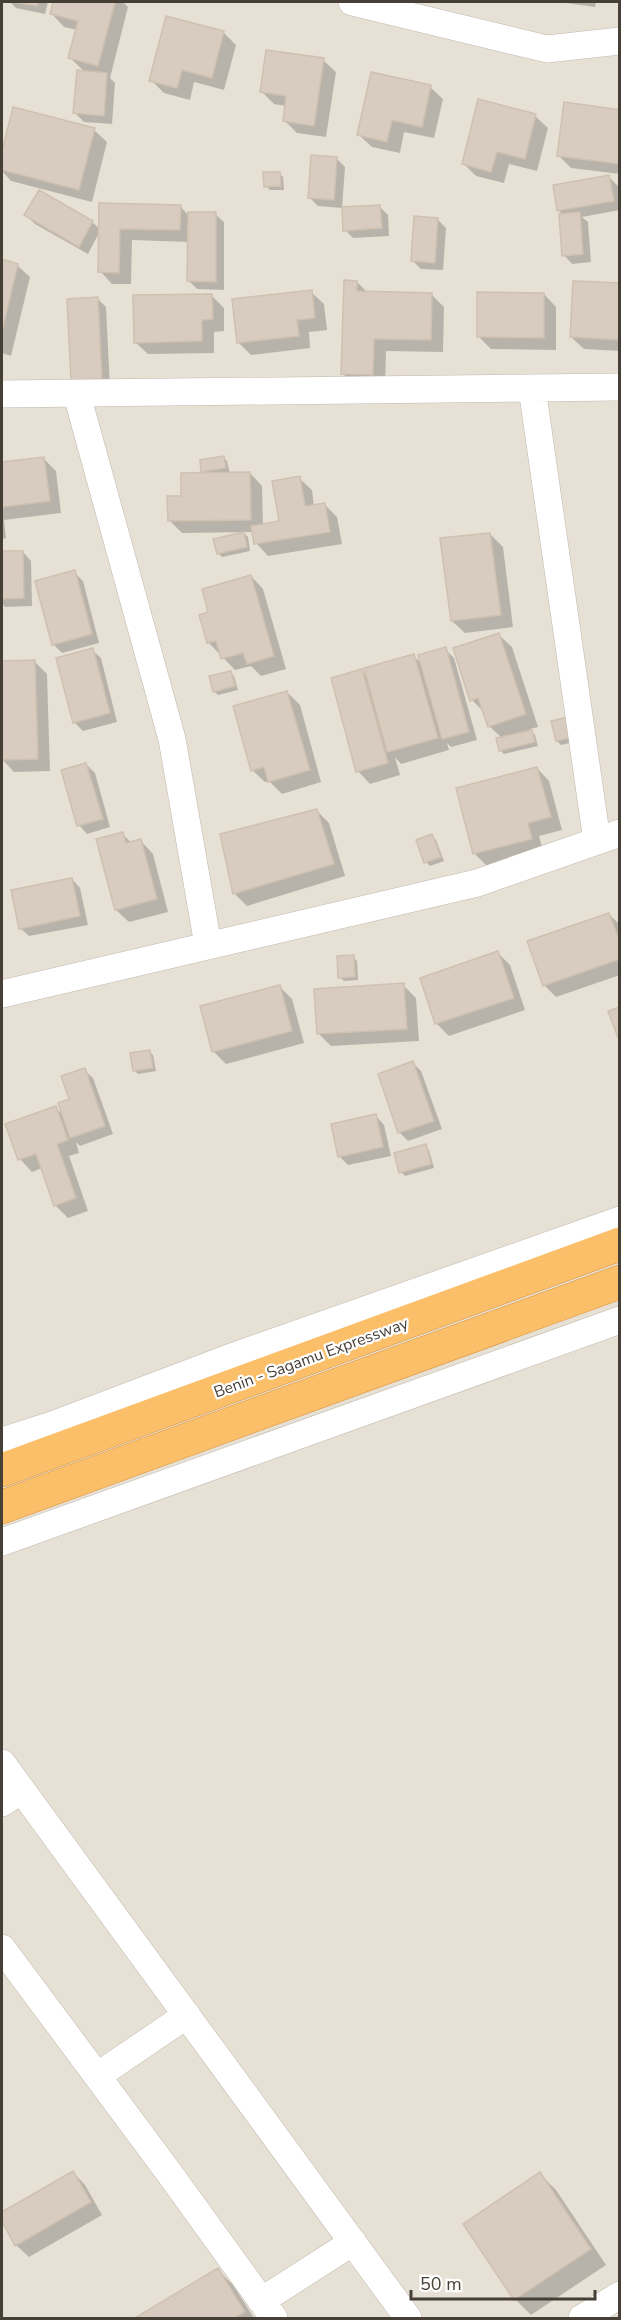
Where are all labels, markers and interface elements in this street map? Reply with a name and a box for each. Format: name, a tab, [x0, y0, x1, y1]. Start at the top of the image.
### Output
street label: Benin - Sagamu Expressway	[211, 1312, 412, 1403]
scale bar	[411, 2263, 596, 2301]
text: 50 m	[420, 2272, 462, 2296]

